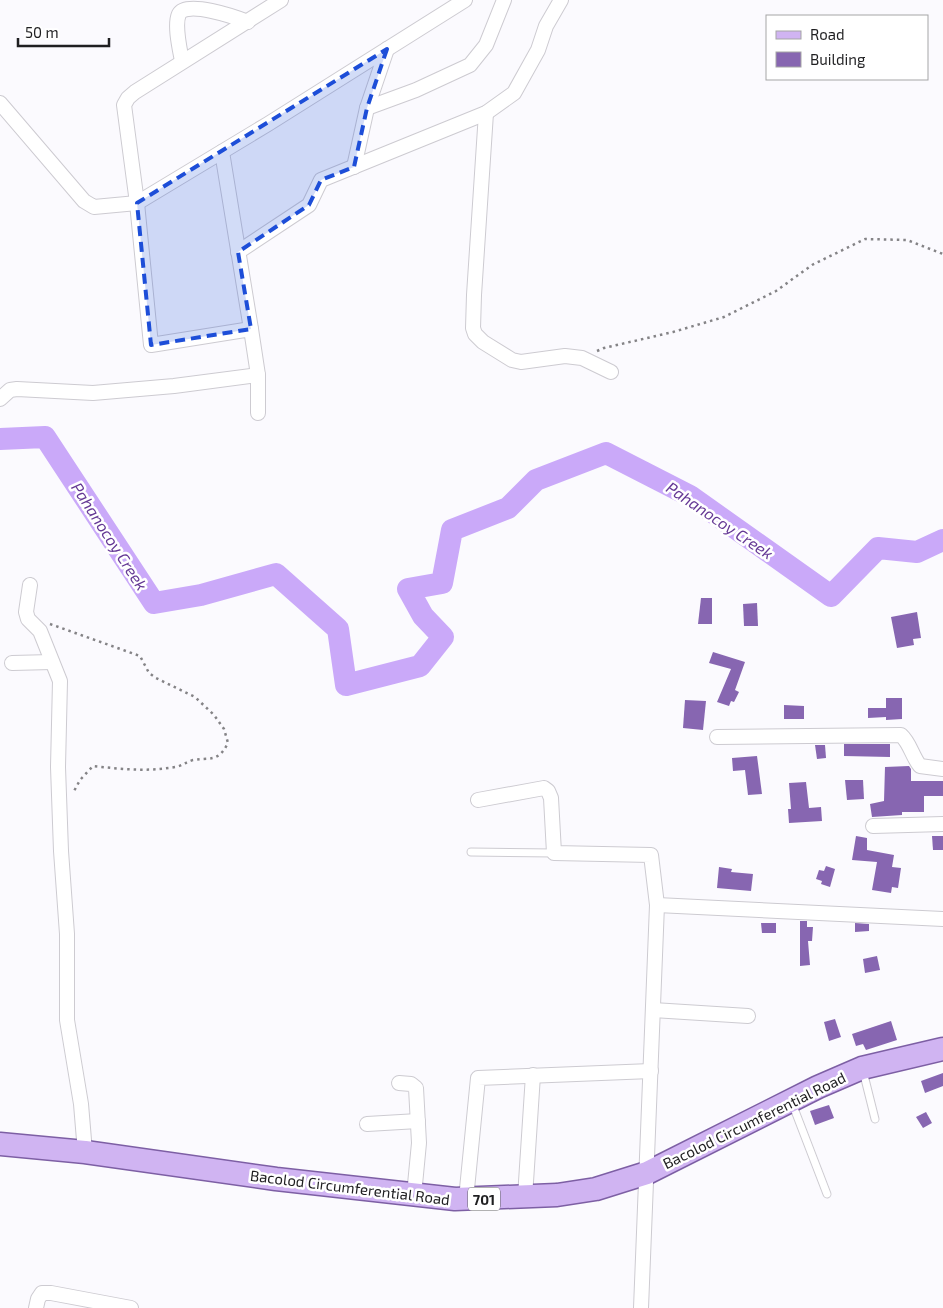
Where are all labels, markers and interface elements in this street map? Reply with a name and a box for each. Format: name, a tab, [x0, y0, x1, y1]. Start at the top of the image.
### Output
scale bar	[18, 15, 109, 47]
legend	[766, 15, 928, 80]
text: 50 m	[25, 23, 59, 41]
text: Road	[810, 25, 845, 43]
text: Building	[810, 50, 866, 68]
water label: Pahanocoy Creek	[662, 477, 777, 564]
water label: Pahanocoy Creek	[67, 479, 152, 594]
street label: Bacolod Circumferential Road	[660, 1068, 848, 1172]
street label: Bacolod Circumferential Road	[249, 1166, 451, 1208]
road number: 701	[468, 1188, 500, 1210]

